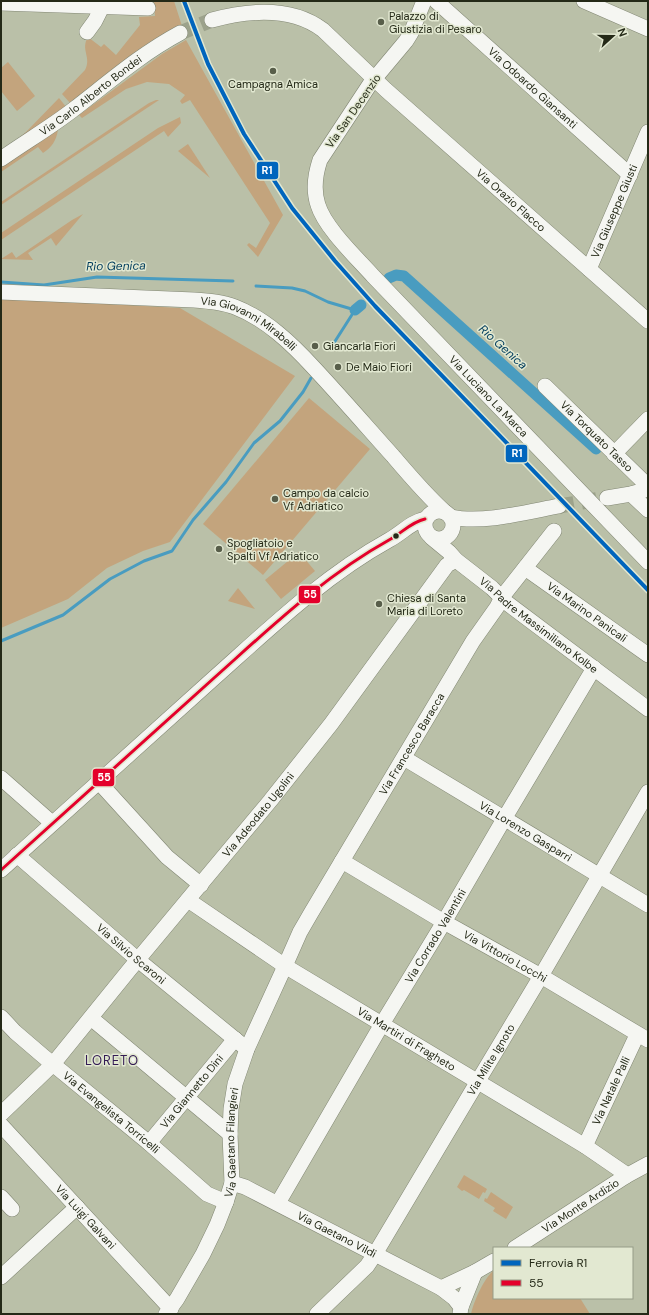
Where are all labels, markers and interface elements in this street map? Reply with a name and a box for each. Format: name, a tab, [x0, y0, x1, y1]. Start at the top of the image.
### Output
place label: Palazzo di Giustizia di Pesaro	[389, 9, 482, 36]
north arrow	[593, 16, 633, 56]
marker: Palazzo di Giustizia di Pesaro	[376, 17, 386, 27]
text: N	[614, 26, 630, 39]
street label: Via Odoardo Giansanti	[485, 44, 580, 131]
street label: Via Carlo Alberto Bondei	[37, 52, 144, 138]
marker: Campagna Amica	[268, 66, 278, 76]
street label: Via San Decenzio	[322, 71, 384, 151]
place label: Campagna Amica	[228, 77, 318, 91]
line badge: R1	[256, 161, 279, 180]
street label: Via Giuseppe Giusti	[588, 162, 640, 260]
text: R1	[262, 163, 272, 177]
street label: Via Orazio Flacco	[473, 166, 549, 235]
water label: Rio Genica	[86, 257, 146, 275]
street label: Via Giovanni Mirabelli	[200, 293, 300, 353]
water label: Rio Genica	[475, 321, 531, 373]
place label: Giancarla Fiori	[323, 339, 396, 353]
marker: Giancarla Fiori	[310, 341, 320, 351]
street label: Via Luciano La Marca	[446, 352, 531, 440]
place label: De Maio Fiori	[346, 360, 412, 374]
marker: De Maio Fiori	[333, 362, 343, 372]
street label: Via Torquato Tasso	[557, 398, 636, 475]
line badge: R1	[505, 444, 528, 463]
text: R1	[512, 446, 522, 460]
place label: Campo da calcio Vf Adriatico	[283, 486, 369, 513]
marker: Campo da calcio Vf Adriatico	[270, 494, 280, 504]
unlabelled marker	[391, 531, 401, 541]
place label: Spogliatoio e Spalti Vf Adriatico	[227, 536, 319, 563]
marker: Spogliatoio e Spalti Vf Adriatico	[214, 544, 224, 554]
street label: Via Padre Massimiliano Kolbe	[477, 574, 601, 676]
street label: Via Marino Panicali	[544, 579, 630, 645]
line badge: 55	[298, 585, 321, 604]
text: 55	[303, 587, 317, 601]
place label: Chiesa di Santa Maria di Loreto	[387, 591, 466, 618]
marker: Chiesa di Santa Maria di Loreto	[374, 599, 384, 609]
street label: Via Francesco Baracca	[376, 690, 447, 797]
line badge: 55	[92, 768, 115, 787]
street label: Via Adeodato Ugolini	[219, 769, 297, 860]
text: 55	[97, 770, 111, 784]
street label: Via Lorenzo Gasparri	[477, 798, 574, 865]
street label: Via Corrado Valentini	[402, 886, 469, 986]
street label: Via Silvio Scaroni	[94, 920, 169, 987]
street label: Via Vittorio Locchi	[461, 927, 550, 985]
street label: Via Martiri di Fragheto	[355, 1004, 458, 1074]
street label: Via Milite Ignoto	[464, 1021, 518, 1098]
district label: LORETO	[85, 1052, 139, 1069]
street label: Via Giannetto Dini	[157, 1052, 226, 1131]
street label: Via Natale Palli	[589, 1054, 633, 1127]
street label: Via Evangelista Torricelli	[60, 1068, 163, 1156]
street label: Via Gaetano Filangieri	[221, 1086, 241, 1199]
street label: Via Monte Ardizio	[539, 1175, 622, 1236]
street label: Via Luigi Galvani	[53, 1182, 119, 1252]
street label: Via Gaetano Vildi	[295, 1208, 379, 1261]
legend	[493, 1247, 633, 1299]
text: Ferrovia R1	[529, 1255, 587, 1271]
text: 55	[529, 1275, 544, 1291]

